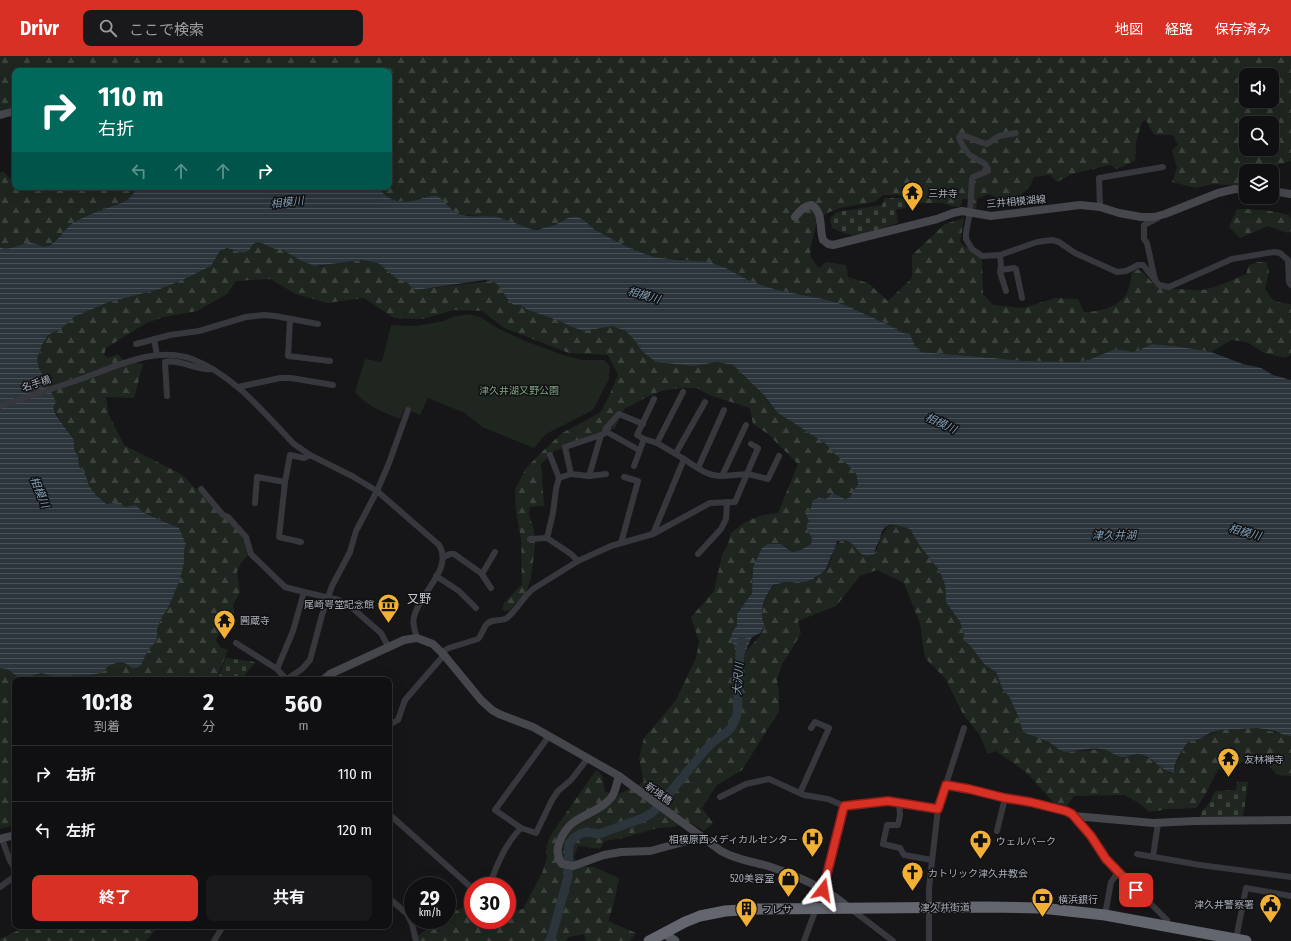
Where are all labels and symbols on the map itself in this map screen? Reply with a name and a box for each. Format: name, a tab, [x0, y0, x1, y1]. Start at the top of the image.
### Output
temple icon: 三井寺	[899, 180, 925, 213]
place label: 三井寺	[928, 188, 958, 200]
street label: 三井相模湖線	[986, 193, 1046, 211]
water label: 相模川	[270, 194, 305, 211]
water label: 相模川	[626, 285, 662, 307]
street label: 名手橋	[20, 374, 52, 394]
park label: 津久井湖又野公園	[479, 385, 559, 397]
water label: 相模川	[923, 411, 959, 437]
water label: 相模川	[27, 474, 52, 511]
water label: 相模川	[1227, 522, 1263, 543]
water label: 津久井湖	[1092, 529, 1138, 542]
museum icon: 尾崎咢堂記念館	[376, 591, 402, 624]
district label: 又野	[407, 592, 431, 606]
place label: 尾崎咢堂記念館	[304, 599, 374, 611]
temple icon: 圓蔵寺	[212, 607, 238, 640]
place label: 圓蔵寺	[240, 615, 270, 627]
water label: 大沢川	[731, 661, 746, 696]
temple icon: 友林禅寺	[1215, 746, 1241, 779]
place label: 友林禅寺	[1244, 754, 1284, 766]
street label: 新境橋	[643, 780, 674, 807]
hospital icon: 相模原西メディカルセンター	[800, 826, 826, 859]
pharmacy icon: ウェルパーク	[968, 828, 994, 861]
place label: 相模原西メディカルセンター	[669, 834, 798, 846]
place label: ウェルパーク	[996, 836, 1056, 848]
church icon: カトリック津久井教会	[900, 860, 926, 893]
shop icon: 520美容室	[776, 865, 802, 898]
place label: カトリック津久井教会	[928, 868, 1028, 880]
position arrow	[802, 869, 844, 911]
place label: 520美容室	[730, 873, 774, 885]
pin	[1119, 873, 1153, 907]
speed limit sign: 30	[464, 877, 516, 929]
bank icon: 横浜銀行	[1030, 886, 1056, 919]
public building icon: 津久井警察署	[1257, 891, 1283, 924]
place label: 横浜銀行	[1058, 894, 1098, 906]
building icon: フレサ	[733, 896, 759, 929]
place label: 津久井警察署	[1194, 899, 1254, 911]
street label: 津久井街道	[920, 902, 970, 914]
place label: フレサ	[762, 904, 792, 916]

